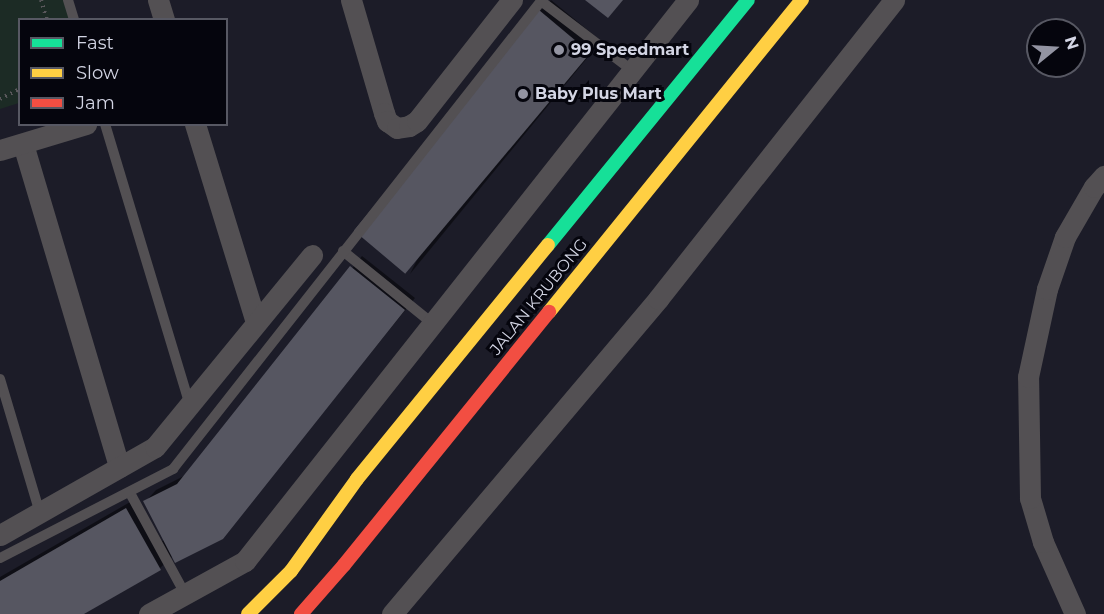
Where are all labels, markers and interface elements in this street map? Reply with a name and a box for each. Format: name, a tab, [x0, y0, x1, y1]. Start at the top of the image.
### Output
legend	[18, 18, 228, 126]
north arrow	[1026, 18, 1086, 78]
text: Fast	[76, 32, 114, 54]
text: N	[1061, 34, 1083, 52]
place label: 99 Speedmart	[571, 40, 689, 60]
marker: 99 Speedmart	[552, 43, 566, 57]
text: Slow	[76, 62, 119, 84]
place label: Baby Plus Mart	[535, 84, 662, 104]
marker: Baby Plus Mart	[516, 87, 530, 101]
text: Jam	[76, 92, 115, 114]
street label: JALAN KRUBONG	[486, 235, 592, 359]

